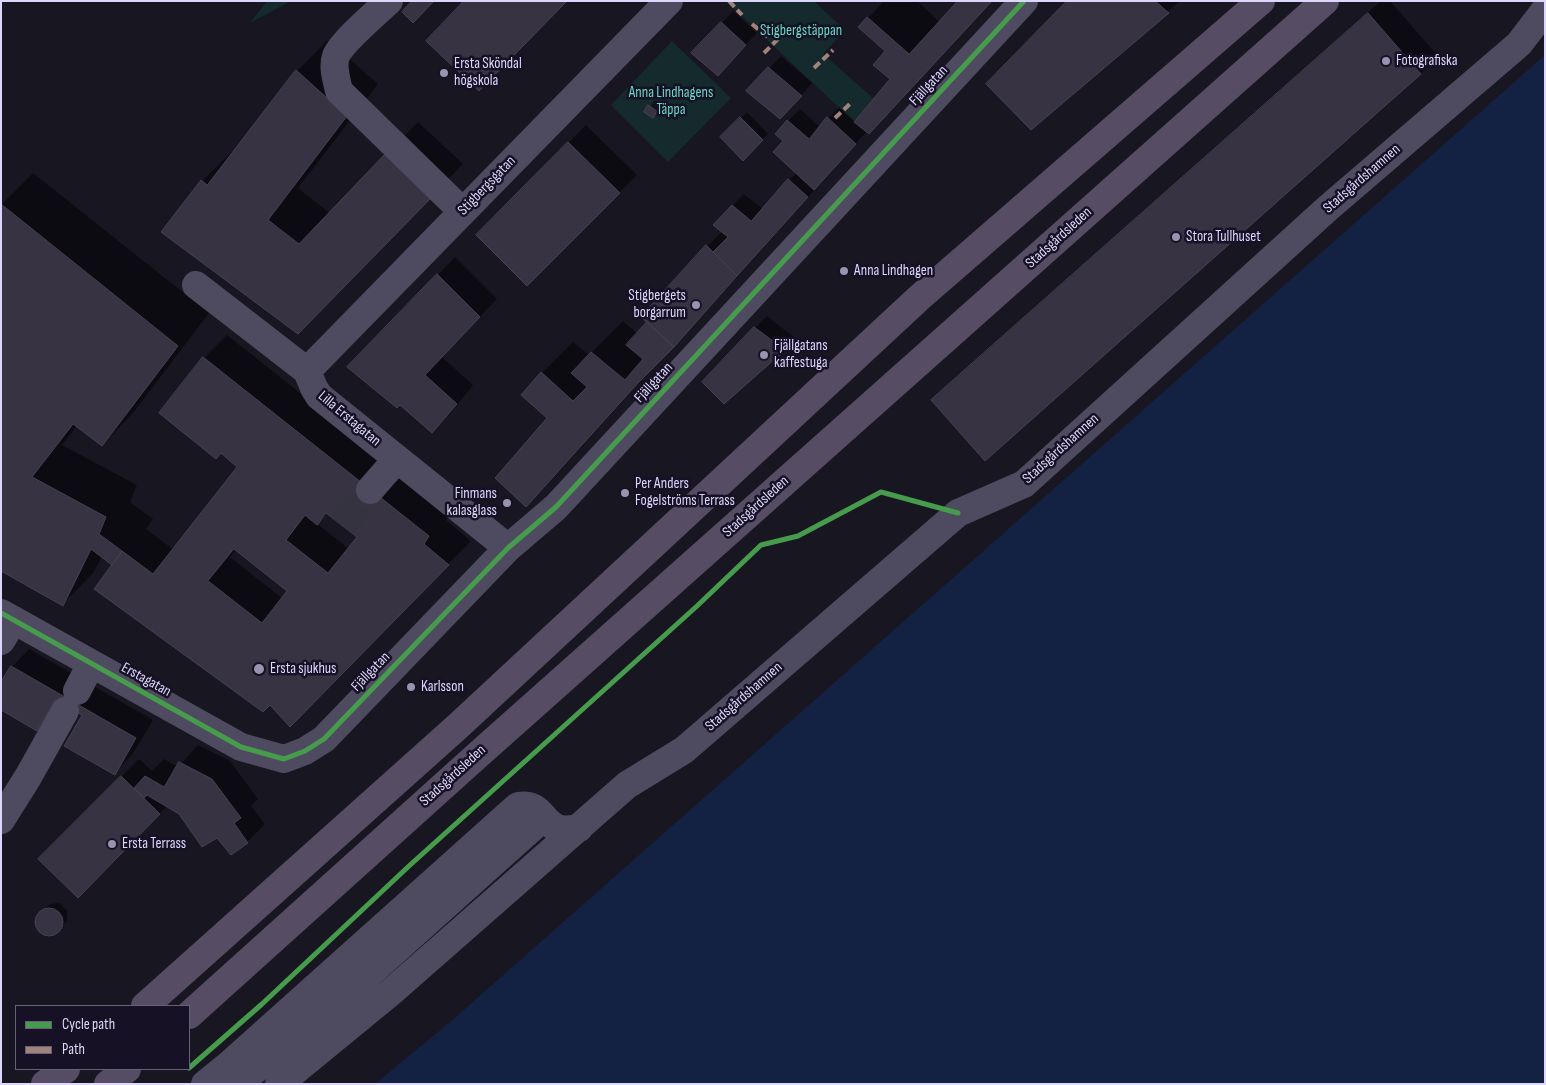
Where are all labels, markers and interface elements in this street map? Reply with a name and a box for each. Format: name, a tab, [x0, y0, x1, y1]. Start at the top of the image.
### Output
park label: Stigbergstäppan	[760, 22, 842, 40]
place label: Fotografiska	[1396, 52, 1458, 70]
place label: Ersta Sköndal högskola	[454, 55, 522, 90]
marker: Fotografiska	[1380, 55, 1392, 67]
street label: Fjällgatan	[906, 62, 952, 110]
marker: Ersta Sköndal högskola	[438, 67, 450, 79]
park label: Anna Lindhagens Täppa	[629, 84, 713, 119]
street label: Stadsgårdshamnen	[1320, 141, 1404, 217]
street label: Stigbergsgatan	[454, 153, 520, 219]
street label: Stadsgårdsleden	[1022, 204, 1096, 272]
place label: Stora Tullhuset	[1186, 228, 1261, 246]
marker: Stora Tullhuset	[1170, 231, 1182, 243]
place label: Anna Lindhagen	[854, 262, 933, 280]
marker: Anna Lindhagen	[838, 265, 850, 277]
place label: Stigbergets borgarrum	[628, 287, 686, 322]
marker: Stigbergets borgarrum	[690, 299, 702, 311]
place label: Fjällgatans kaffestuga	[774, 337, 828, 372]
marker: Fjällgatans kaffestuga	[758, 349, 770, 361]
street label: Fjällgatan	[631, 359, 677, 407]
street label: Lilla Erstagatan	[314, 388, 384, 450]
street label: Stadsgårdshamnen	[1019, 410, 1103, 488]
street label: Stadsgårdsleden	[719, 473, 793, 541]
place label: Per Anders Fogelströms Terrass	[635, 475, 735, 510]
place label: Finmans kalasglass	[446, 485, 497, 520]
marker: Per Anders Fogelströms Terrass	[619, 487, 631, 499]
marker: Finmans kalasglass	[501, 497, 513, 509]
street label: Fjällgatan	[348, 648, 394, 696]
street label: Erstagatan	[118, 659, 174, 701]
street label: Stadsgårdshamnen	[702, 659, 786, 735]
place label: Ersta sjukhus	[270, 660, 336, 678]
marker: Ersta sjukhus	[252, 662, 266, 676]
place label: Karlsson	[421, 678, 464, 696]
marker: Karlsson	[405, 681, 417, 693]
street label: Stadsgårdsleden	[416, 742, 490, 810]
place label: Ersta Terrass	[122, 835, 186, 853]
marker: Ersta Terrass	[106, 838, 118, 850]
legend	[15, 1005, 190, 1070]
text: Cycle path	[62, 1015, 115, 1034]
text: Path	[62, 1040, 85, 1059]

